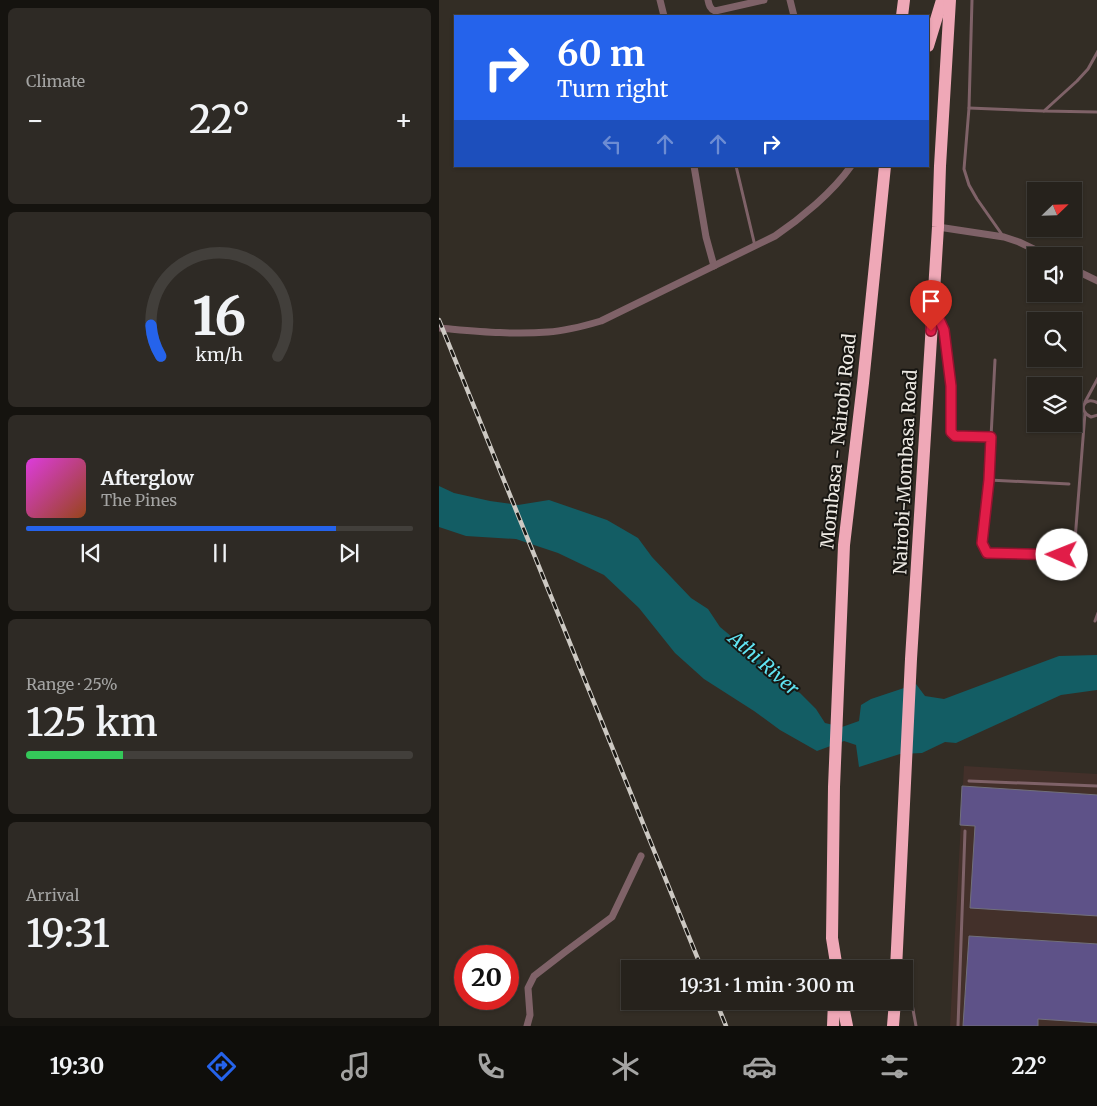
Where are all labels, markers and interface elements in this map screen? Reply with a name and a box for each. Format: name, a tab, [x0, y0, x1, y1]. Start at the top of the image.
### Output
text: 60 m	[557, 32, 645, 76]
icon: right	[474, 35, 539, 100]
text: Climate	[26, 71, 85, 91]
text: Turn right	[557, 75, 668, 103]
text: 22°	[189, 96, 250, 143]
text: −	[26, 102, 45, 138]
text: +	[394, 102, 413, 138]
icon: left	[598, 130, 626, 158]
icon: ahead	[651, 130, 679, 158]
icon: ahead	[704, 130, 732, 158]
icon: right	[757, 130, 785, 158]
north arrow	[1027, 182, 1081, 238]
map controls	[1027, 182, 1082, 432]
button: sound	[1027, 247, 1082, 302]
pin	[910, 280, 952, 331]
text: 16	[192, 284, 247, 349]
icon: arrive	[917, 287, 945, 315]
button: search	[1027, 312, 1082, 367]
street label: Mombasa - Nairobi Road	[815, 332, 861, 550]
text: km/h	[196, 343, 243, 366]
street label: Nairobi-Mombasa Road	[888, 369, 922, 575]
button: layers	[1027, 377, 1082, 432]
text: Afterglow	[101, 466, 194, 490]
text: The Pines	[101, 490, 177, 510]
position arrow	[1035, 528, 1087, 580]
icon: previous	[77, 539, 105, 567]
icon: pause	[206, 539, 234, 567]
icon: next	[335, 539, 363, 567]
water label: Athi River	[722, 625, 804, 700]
text: Range · 25%	[26, 674, 117, 694]
text: 125 km	[26, 699, 158, 746]
text: Arrival	[26, 885, 79, 905]
text: 19:31	[26, 910, 110, 957]
speed limit sign: 20	[454, 945, 519, 1010]
text: 19:31 · 1 min · 300 m	[679, 973, 855, 997]
icon: directions	[204, 1049, 239, 1084]
icon: music	[338, 1049, 373, 1084]
icon: phone	[473, 1049, 508, 1084]
icon: climate	[608, 1049, 643, 1084]
icon: car	[742, 1049, 777, 1084]
icon: filters	[877, 1049, 912, 1084]
text: 19:30	[50, 1052, 104, 1080]
text: 22°	[1011, 1052, 1047, 1080]

